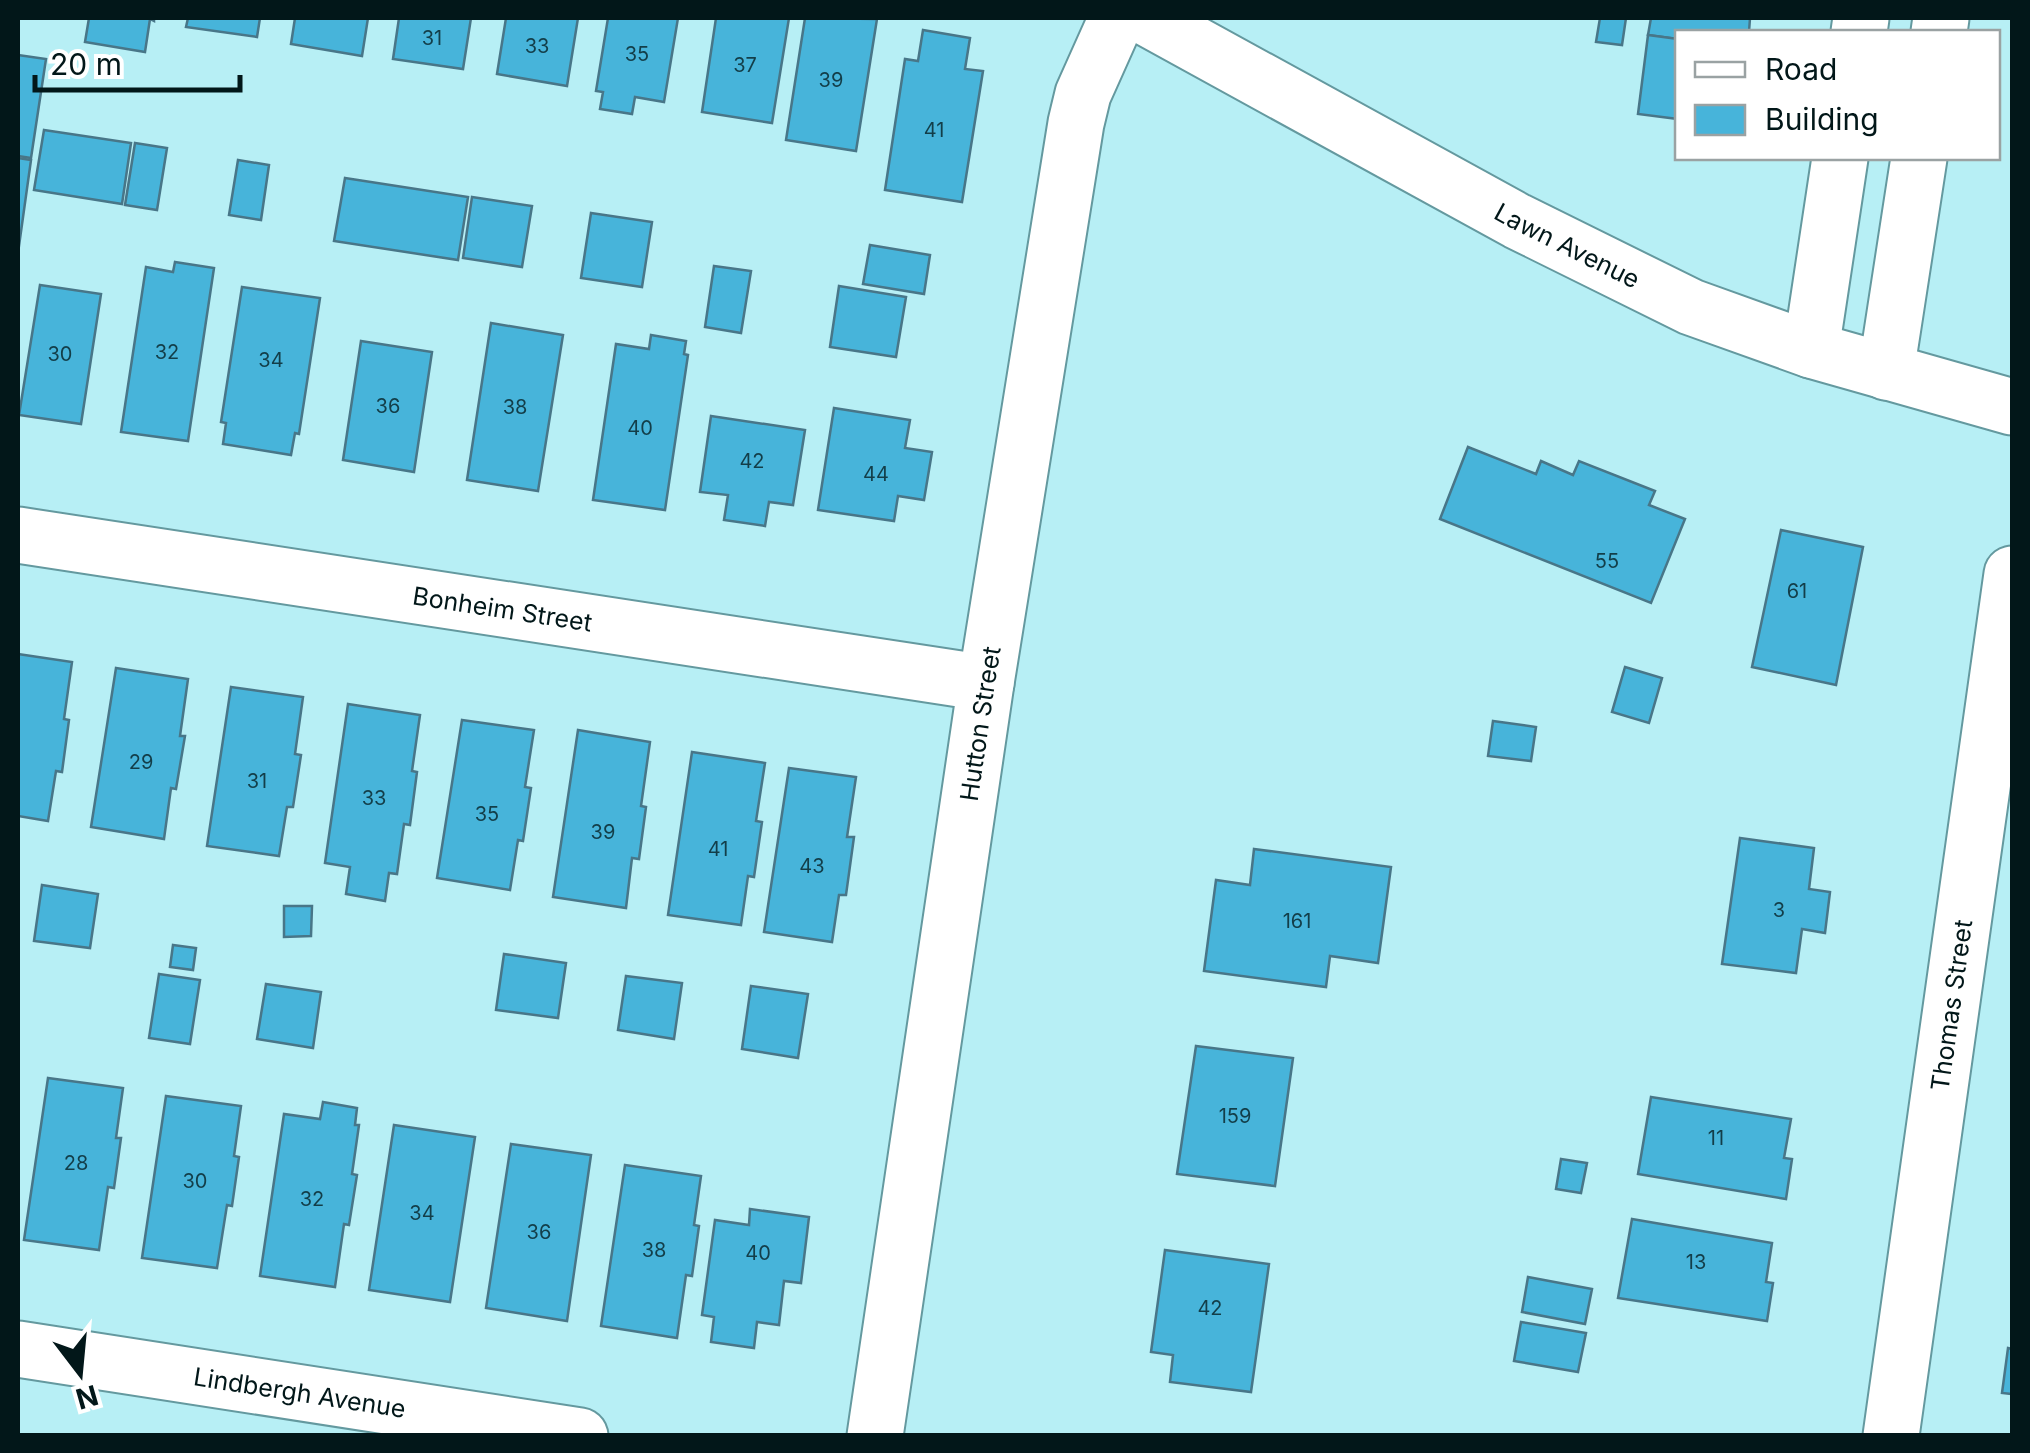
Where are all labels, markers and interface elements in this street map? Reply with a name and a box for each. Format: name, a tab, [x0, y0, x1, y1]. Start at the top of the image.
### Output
house number: 31	[422, 26, 442, 50]
scale bar	[35, 30, 240, 92]
legend	[1675, 30, 2000, 160]
house number: 33	[525, 34, 549, 58]
house number: 35	[625, 42, 649, 66]
text: 20 m	[50, 46, 122, 82]
text: Road	[1765, 51, 1837, 87]
house number: 37	[733, 53, 757, 77]
house number: 39	[819, 68, 843, 92]
text: Building	[1765, 101, 1879, 137]
house number: 41	[924, 118, 944, 142]
street label: Lawn Avenue	[1489, 197, 1645, 294]
house number: 32	[155, 340, 179, 364]
house number: 30	[48, 342, 72, 366]
house number: 34	[258, 348, 284, 372]
house number: 36	[376, 394, 400, 418]
house number: 38	[503, 395, 527, 419]
house number: 40	[627, 416, 653, 440]
house number: 42	[739, 449, 765, 473]
house number: 44	[863, 462, 889, 486]
house number: 55	[1595, 549, 1619, 573]
house number: 61	[1787, 579, 1807, 603]
street label: Bonheim Street	[411, 581, 594, 638]
street label: Hutton Street	[954, 644, 1007, 803]
house number: 29	[129, 750, 153, 774]
house number: 31	[247, 769, 267, 793]
house number: 33	[362, 786, 386, 810]
house number: 35	[475, 802, 499, 826]
house number: 39	[591, 820, 615, 844]
house number: 41	[708, 837, 728, 861]
house number: 43	[799, 854, 825, 878]
house number: 3	[1773, 898, 1785, 922]
house number: 161	[1283, 909, 1311, 933]
street label: Thomas Street	[1925, 918, 1978, 1093]
house number: 159	[1219, 1104, 1251, 1128]
house number: 11	[1708, 1126, 1724, 1150]
house number: 28	[64, 1151, 88, 1175]
house number: 30	[183, 1169, 207, 1193]
house number: 32	[300, 1187, 324, 1211]
house number: 34	[409, 1201, 435, 1225]
house number: 36	[527, 1220, 551, 1244]
house number: 38	[642, 1238, 666, 1262]
house number: 40	[745, 1241, 771, 1265]
house number: 13	[1686, 1250, 1706, 1274]
house number: 42	[1197, 1296, 1223, 1320]
north arrow	[30, 1323, 130, 1423]
street label: Lindbergh Avenue	[192, 1361, 408, 1424]
text: N	[72, 1378, 102, 1416]

